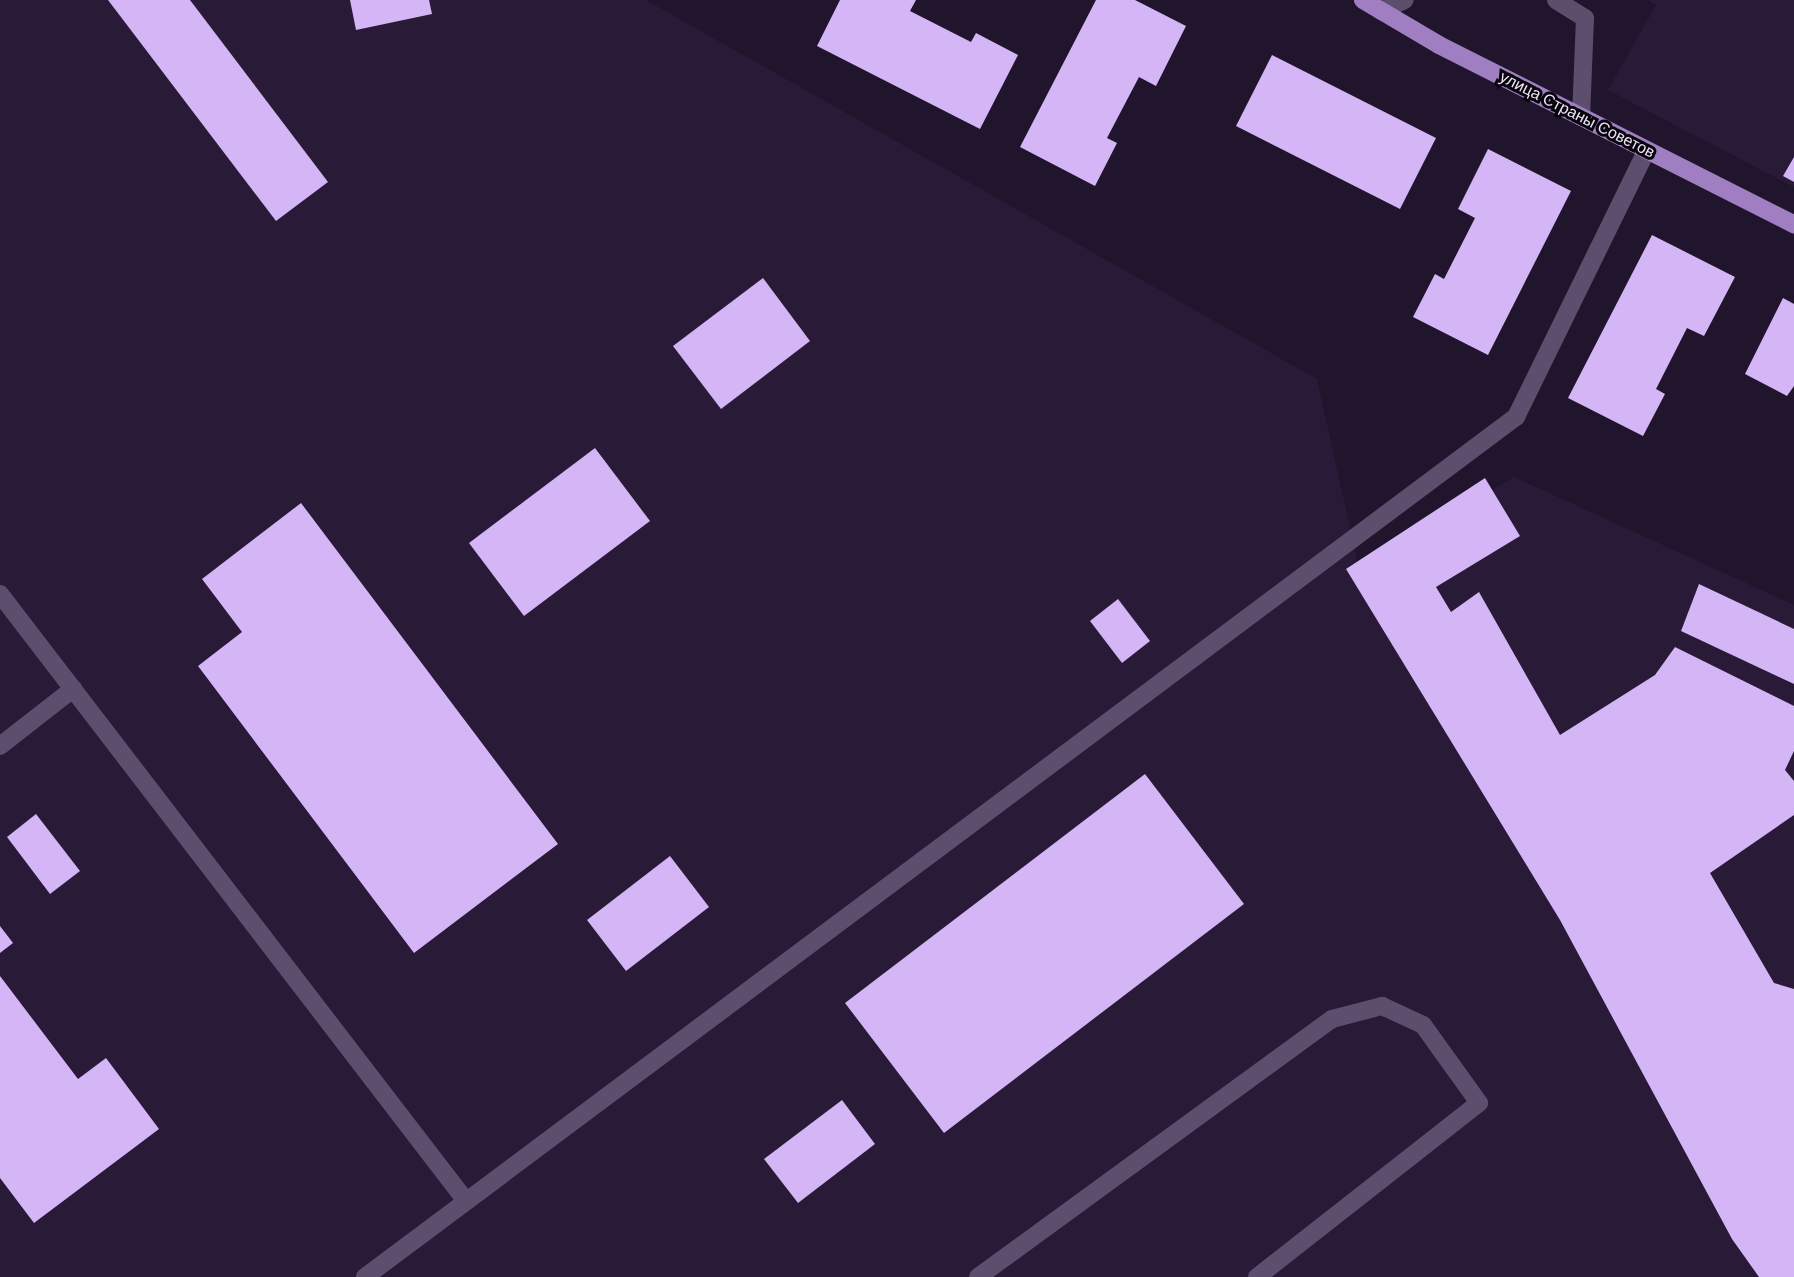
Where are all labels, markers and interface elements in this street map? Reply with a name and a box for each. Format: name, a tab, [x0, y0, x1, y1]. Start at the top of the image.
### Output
street label: улица Страны Советов	[1496, 67, 1658, 163]

